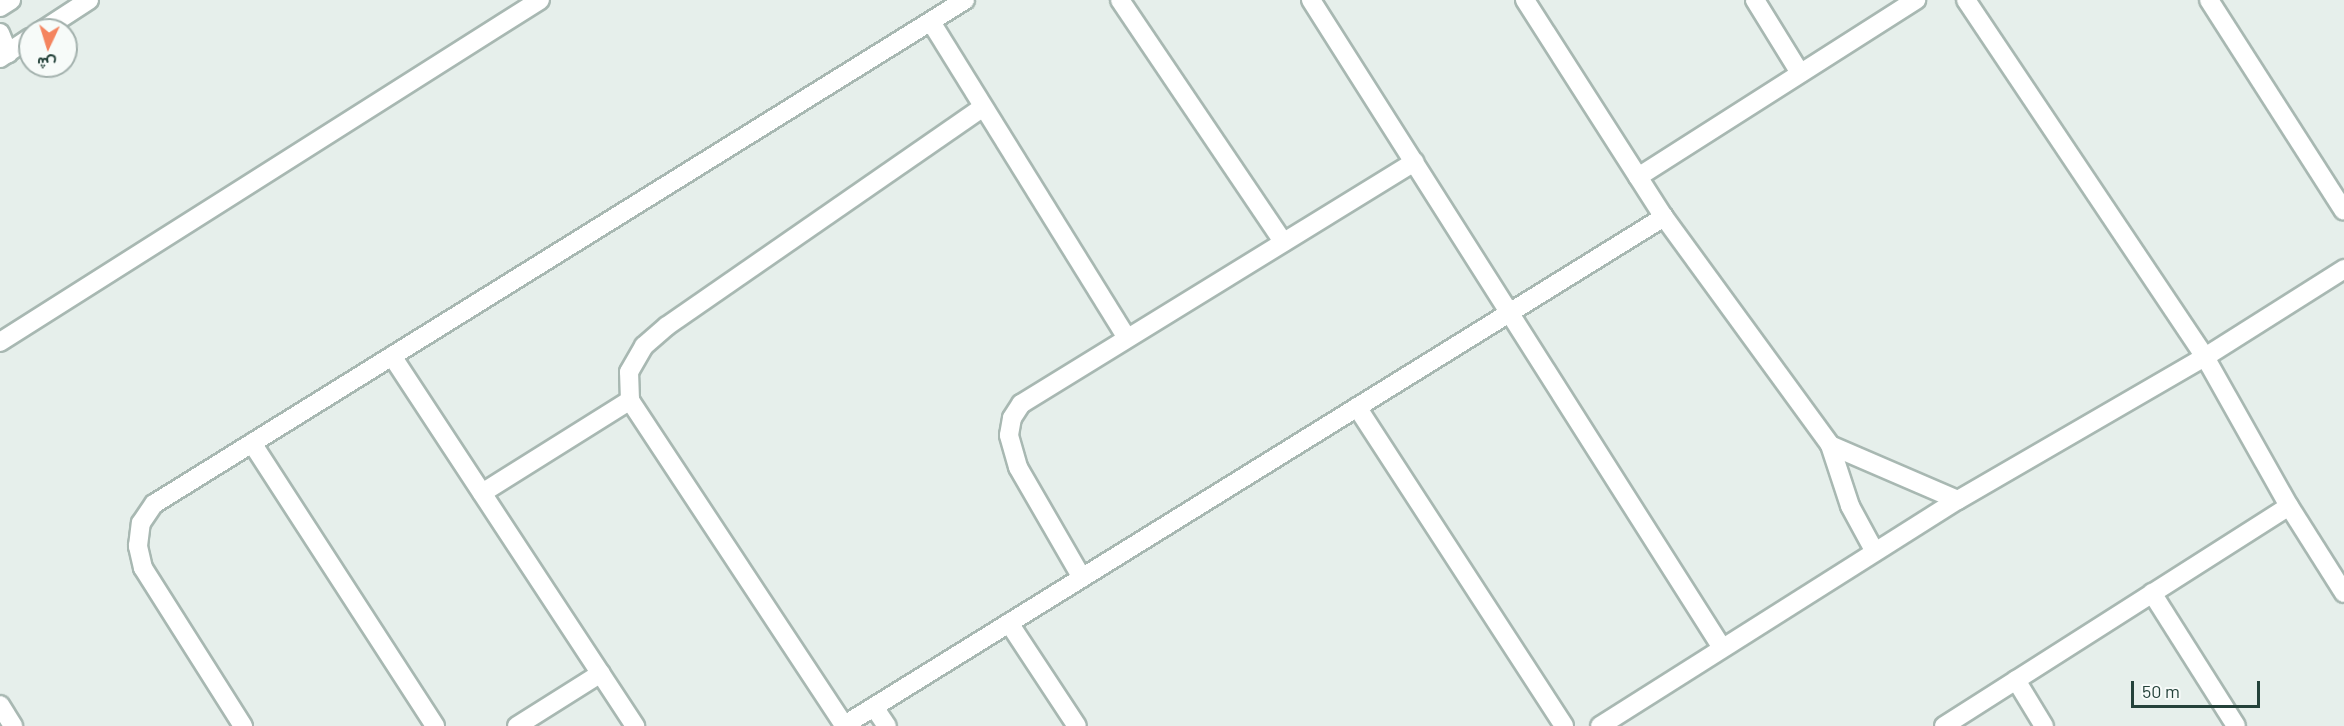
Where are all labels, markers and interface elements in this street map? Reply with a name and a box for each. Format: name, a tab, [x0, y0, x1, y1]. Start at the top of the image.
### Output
north arrow	[18, 18, 78, 78]
text: ش	[37, 54, 57, 75]
scale bar	[2134, 669, 2263, 707]
text: 50 m	[2142, 680, 2180, 702]

